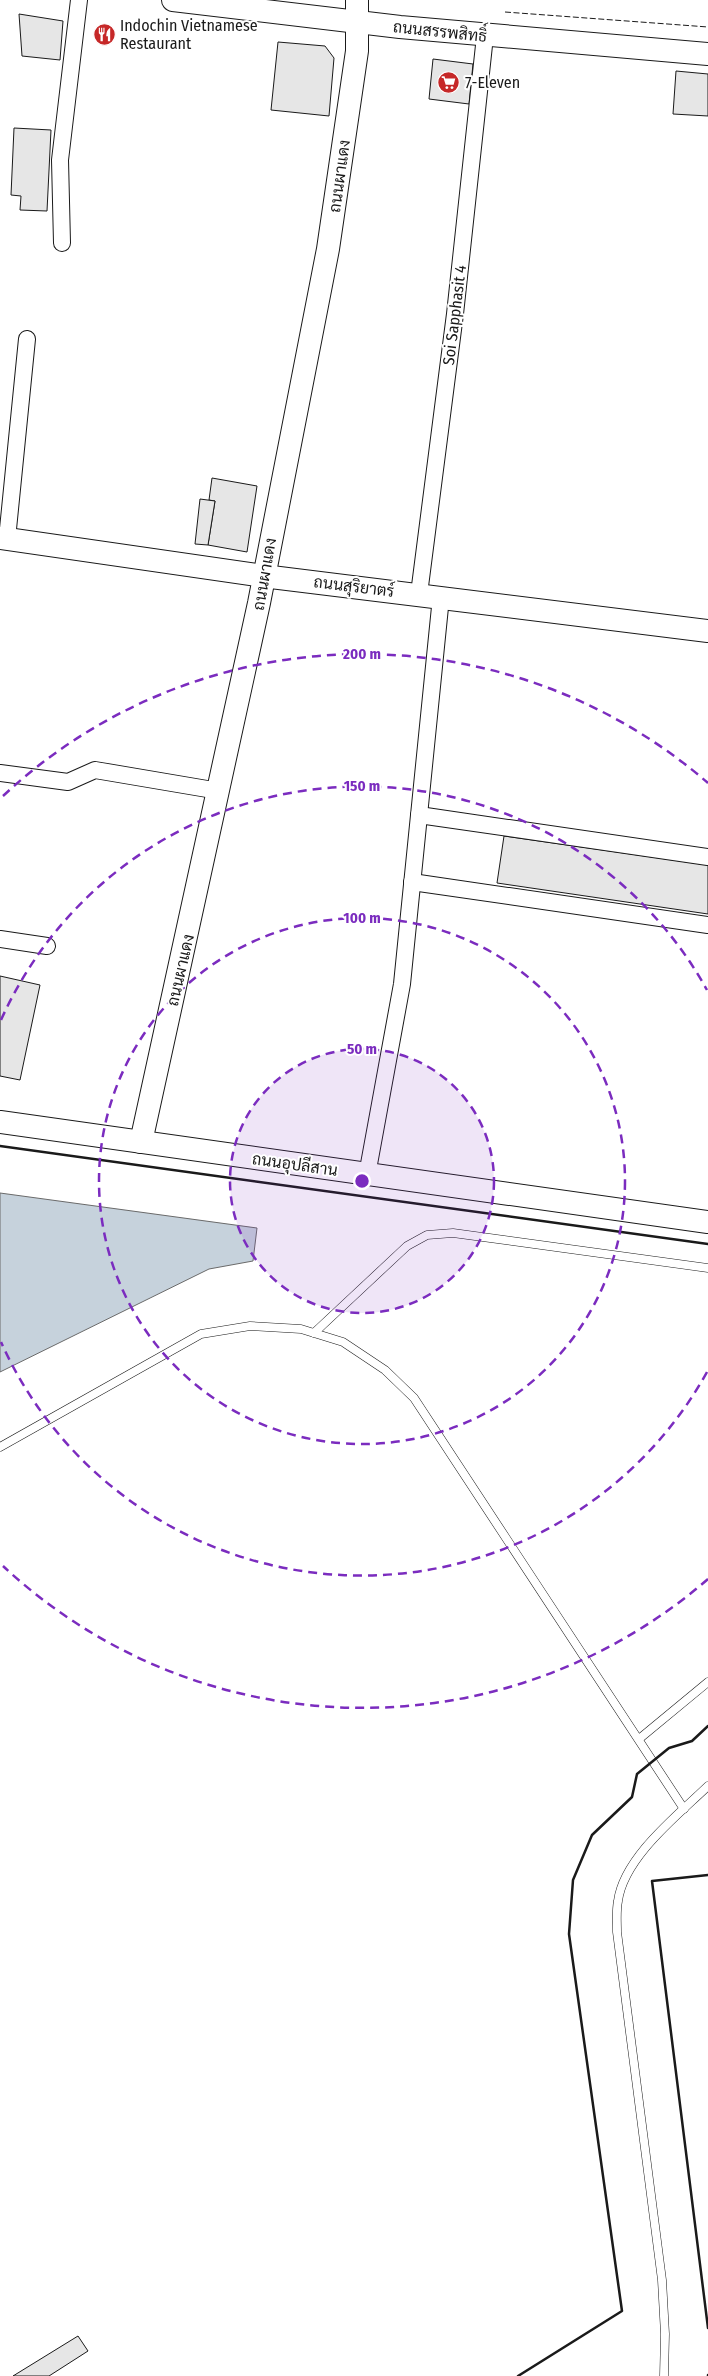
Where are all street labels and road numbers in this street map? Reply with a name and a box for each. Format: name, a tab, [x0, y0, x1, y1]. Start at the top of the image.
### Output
street label: ถนนสรรพสิทธิ์	[392, 12, 489, 46]
street label: ถนนผาแดง	[325, 138, 354, 214]
street label: Soi Sapphasit 4	[439, 264, 470, 366]
street label: ถนนผาแดง	[249, 536, 280, 612]
street label: ถนนสุริยาตร์	[312, 569, 396, 603]
street label: ถนนผาแดง	[163, 932, 198, 1008]
street label: ถนนอุปลีสาน	[251, 1147, 339, 1182]

